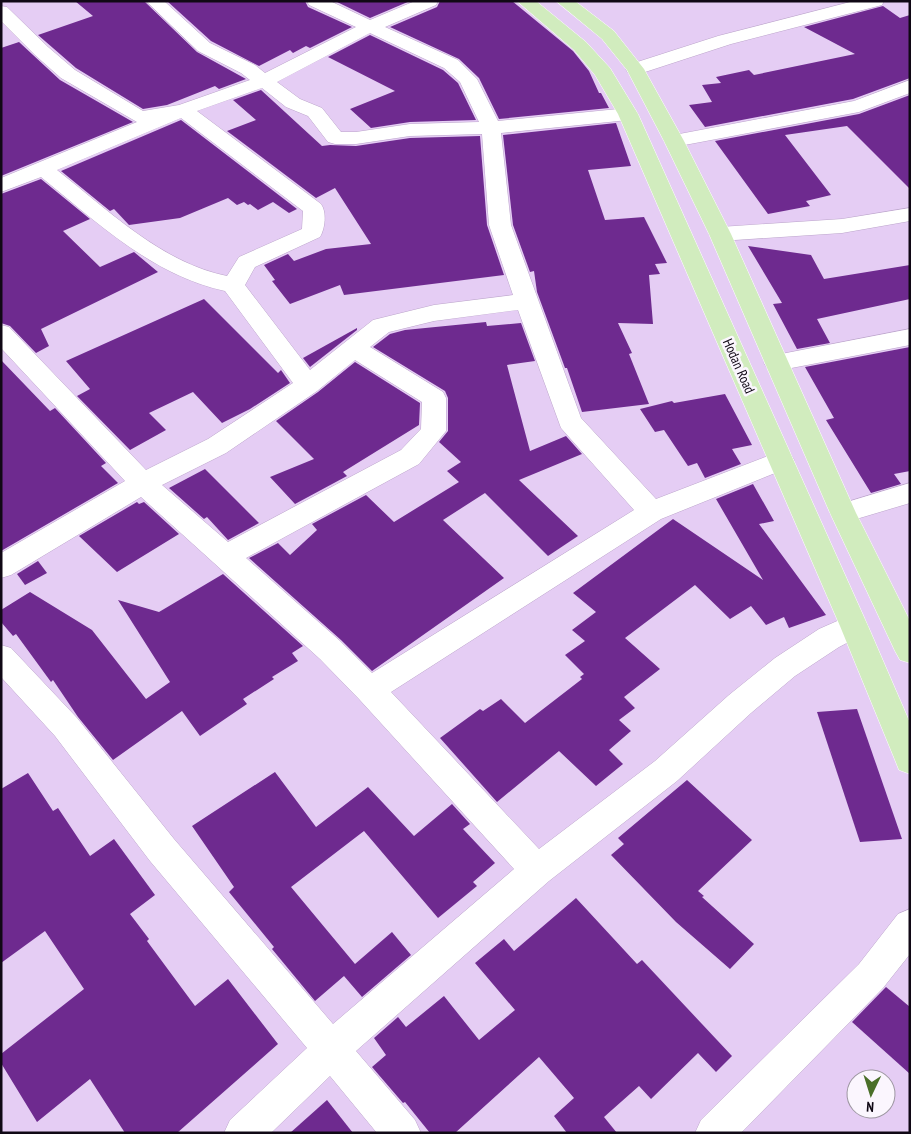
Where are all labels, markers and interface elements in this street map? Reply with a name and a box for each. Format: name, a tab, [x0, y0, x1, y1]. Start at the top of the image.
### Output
street label: Hodan Road	[719, 336, 759, 396]
north arrow	[846, 1069, 896, 1119]
text: N	[866, 1098, 874, 1116]

